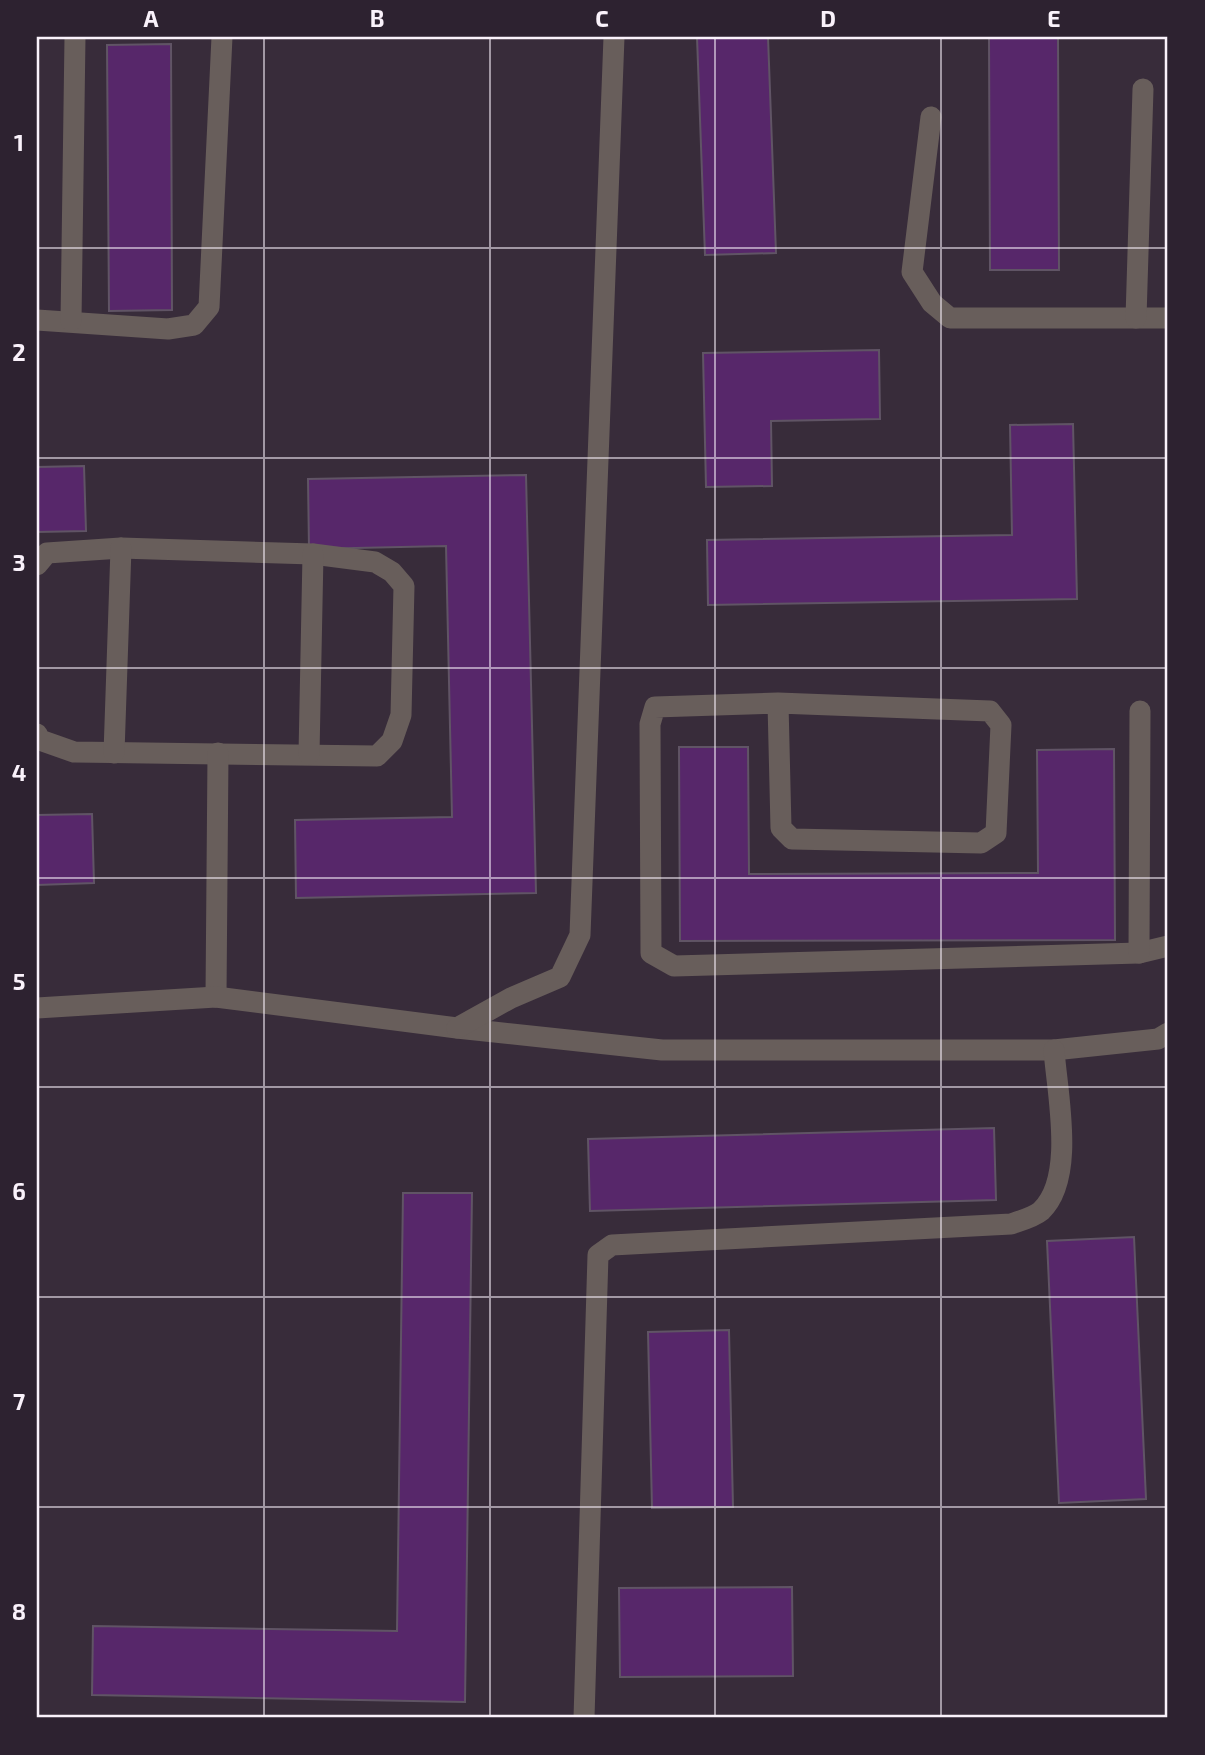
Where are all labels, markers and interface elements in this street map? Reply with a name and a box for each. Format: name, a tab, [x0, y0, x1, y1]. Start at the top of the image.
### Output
text: A	[143, 4, 159, 32]
text: B	[370, 4, 384, 32]
text: C	[595, 4, 609, 32]
text: D	[820, 4, 836, 32]
text: E	[1047, 4, 1061, 32]
text: 1	[14, 128, 24, 156]
text: 2	[12, 338, 26, 366]
text: 3	[12, 548, 26, 576]
text: 4	[12, 758, 26, 786]
text: 5	[13, 967, 25, 995]
text: 6	[12, 1177, 26, 1205]
text: 7	[13, 1387, 25, 1415]
text: 8	[12, 1597, 26, 1625]

